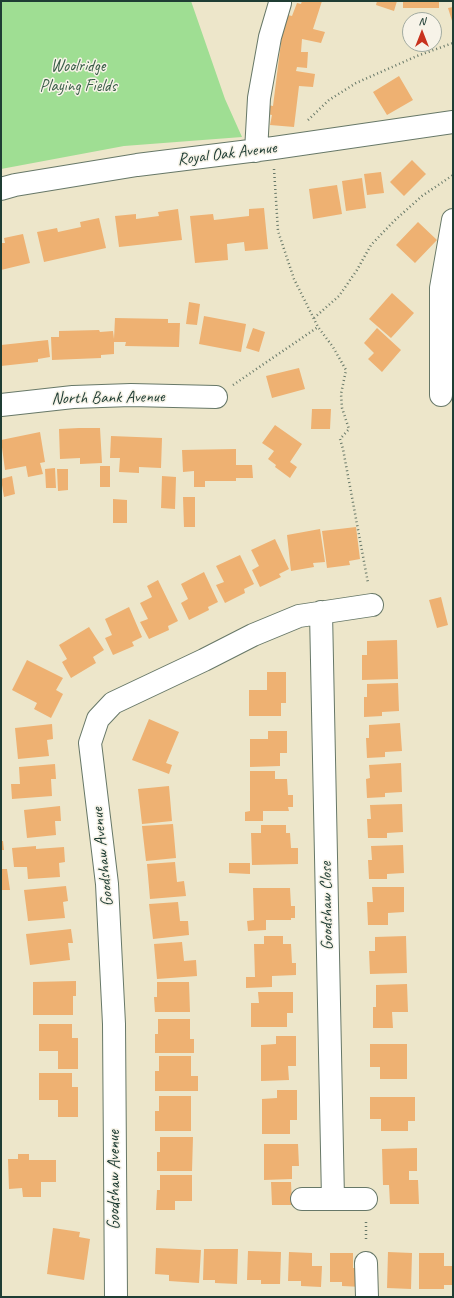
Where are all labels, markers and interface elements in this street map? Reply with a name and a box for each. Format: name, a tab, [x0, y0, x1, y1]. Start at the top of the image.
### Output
north arrow	[402, 12, 442, 52]
text: N	[419, 14, 425, 28]
park label: Woolridge Playing Fields	[39, 57, 117, 97]
street label: Royal Oak Avenue	[176, 138, 278, 170]
street label: North Bank Avenue	[51, 387, 165, 409]
street label: Goodshaw Avenue	[88, 806, 118, 908]
street label: Goodshaw Close	[316, 862, 338, 950]
street label: Goodshaw Avenue	[105, 1130, 125, 1230]

